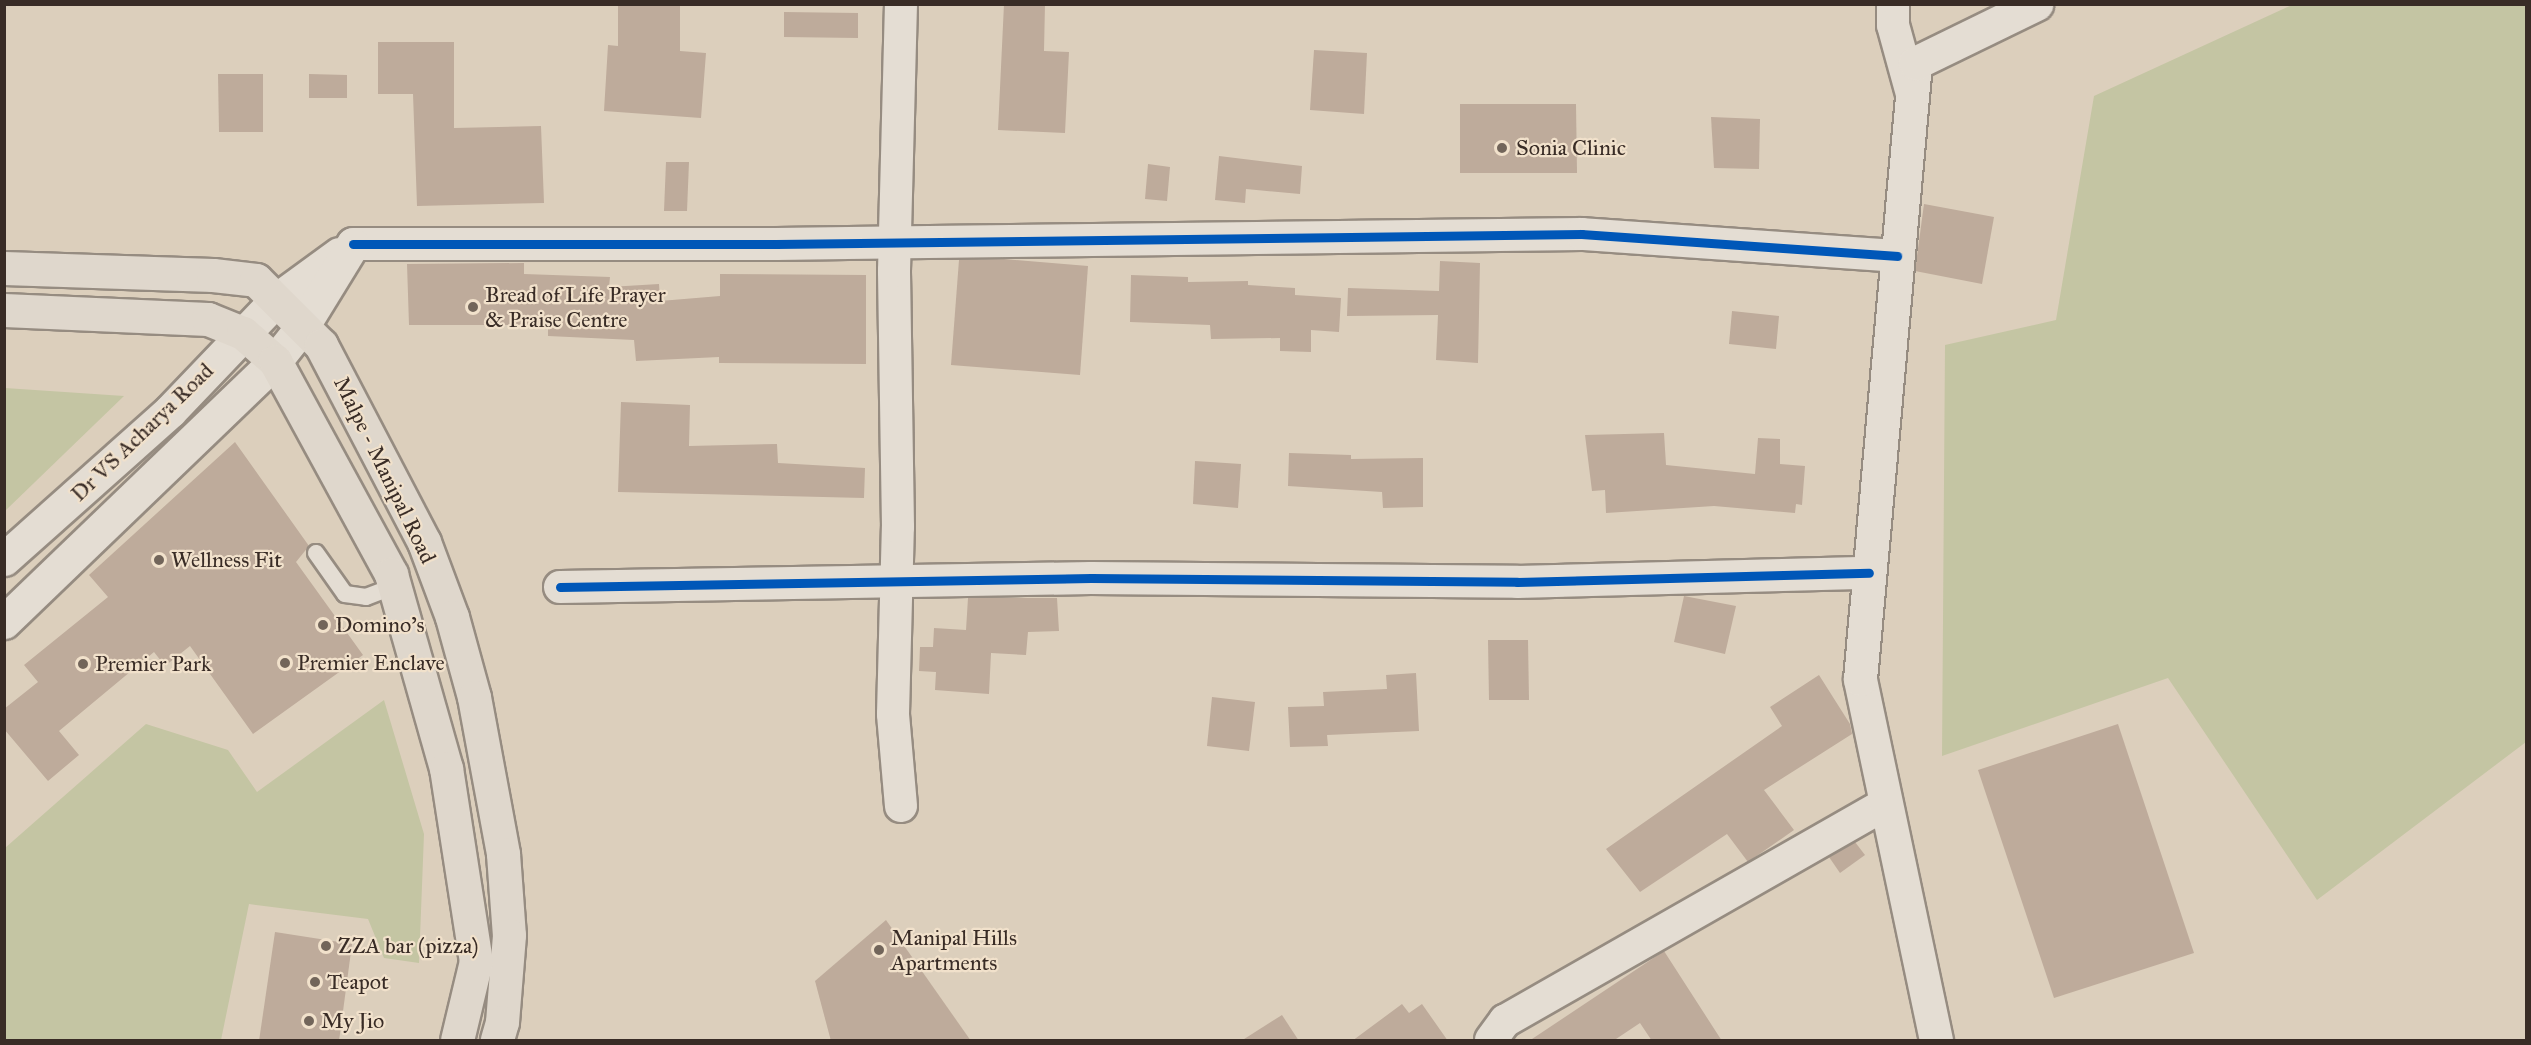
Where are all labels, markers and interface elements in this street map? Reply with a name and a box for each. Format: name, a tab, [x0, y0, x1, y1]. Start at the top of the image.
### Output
place label: Sonia Clinic	[1516, 135, 1626, 161]
marker: Sonia Clinic	[1493, 139, 1511, 157]
place label: Bread of Life Prayer & Praise Centre	[485, 281, 666, 332]
marker: Bread of Life Prayer & Praise Centre	[466, 300, 480, 314]
street label: Dr VS Acharya Road	[65, 357, 219, 507]
street label: Malpe - Manipal Road	[328, 372, 442, 568]
place label: Wellness Fit	[171, 547, 282, 573]
marker: Wellness Fit	[152, 553, 166, 567]
place label: Domino's	[335, 612, 425, 638]
marker: Domino's	[316, 618, 330, 632]
place label: Premier Enclave	[297, 650, 445, 676]
place label: Premier Park	[95, 651, 211, 677]
marker: Premier Enclave	[278, 656, 292, 670]
marker: Premier Park	[76, 657, 90, 671]
place label: Manipal Hills Apartments	[891, 924, 1017, 975]
place label: ZZA bar (pizza)	[338, 933, 478, 959]
marker: ZZA bar (pizza)	[319, 939, 333, 953]
marker: Manipal Hills Apartments	[872, 943, 886, 957]
place label: Teapot	[327, 969, 389, 995]
marker: Teapot	[308, 975, 322, 989]
place label: My Jio	[321, 1008, 384, 1034]
marker: My Jio	[302, 1014, 316, 1028]

